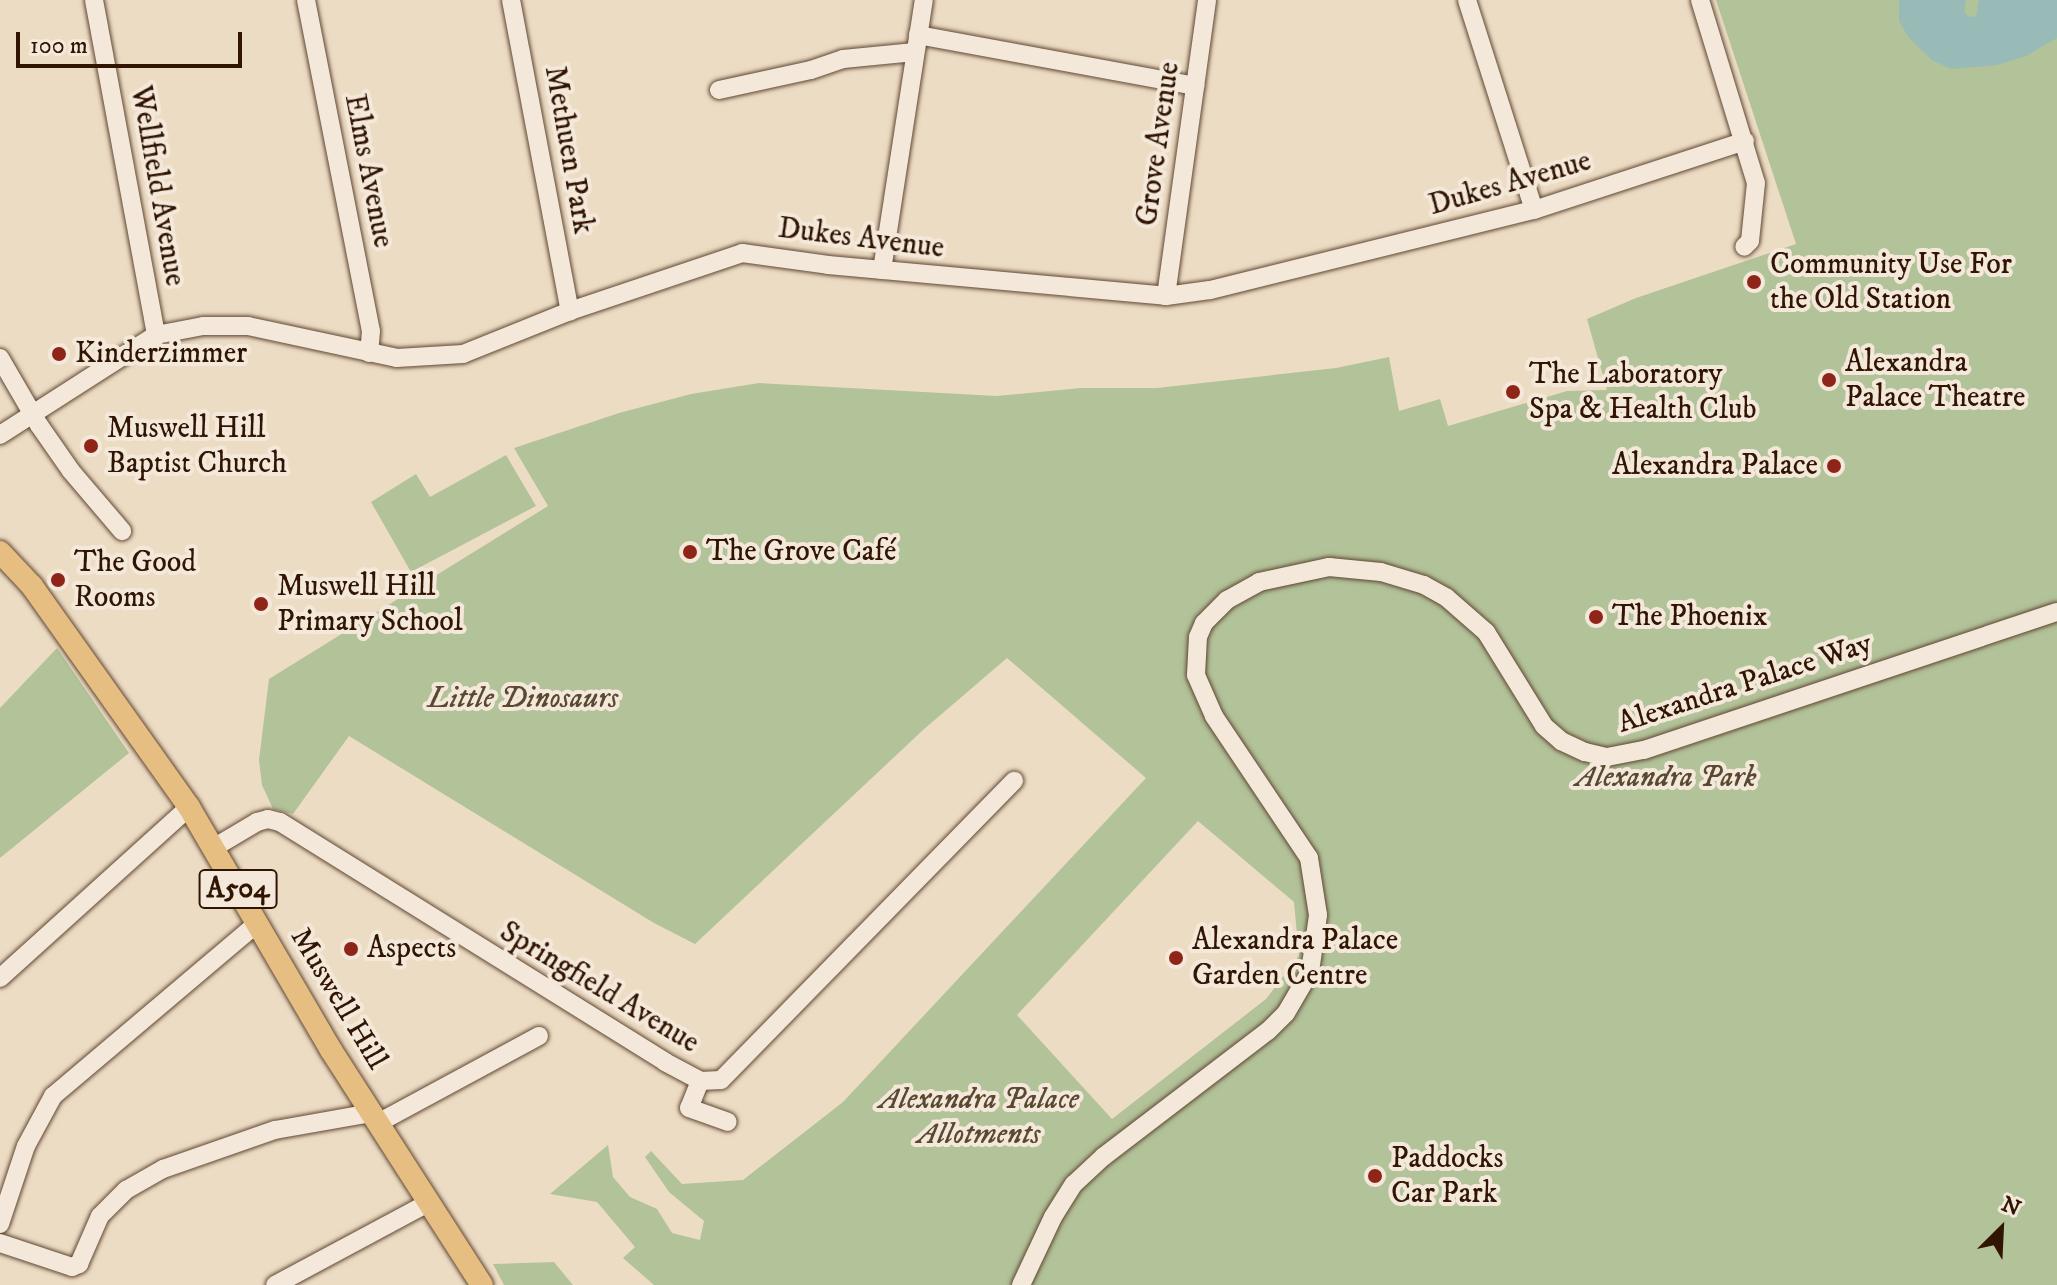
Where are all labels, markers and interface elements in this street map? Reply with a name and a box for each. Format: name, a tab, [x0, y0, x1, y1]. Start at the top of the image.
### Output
scale bar	[20, 16, 246, 66]
text: 100 m	[30, 31, 88, 61]
street label: Grove Avenue	[1130, 60, 1188, 228]
street label: Methuen Park	[536, 63, 600, 237]
street label: Wellfield Avenue	[122, 83, 192, 289]
street label: Elms Avenue	[335, 91, 401, 251]
street label: Dukes Avenue	[1425, 144, 1595, 224]
street label: Dukes Avenue	[776, 211, 946, 267]
place label: Community Use For the Old Station	[1770, 247, 2012, 318]
marker: Community Use For the Old Station	[1745, 273, 1763, 291]
place label: Kinderzimmer	[75, 336, 247, 372]
marker: Kinderzimmer	[50, 345, 68, 363]
place label: Alexandra Palace Theatre	[1845, 345, 2025, 416]
place label: The Laboratory Spa & Health Club	[1529, 357, 1756, 428]
marker: Alexandra Palace Theatre	[1820, 371, 1838, 389]
marker: The Laboratory Spa & Health Club	[1504, 383, 1522, 401]
place label: Muswell Hill Baptist Church	[107, 411, 287, 482]
marker: Muswell Hill Baptist Church	[82, 437, 100, 455]
place label: Alexandra Palace	[1612, 448, 1818, 484]
marker: Alexandra Palace	[1825, 457, 1843, 475]
place label: The Grove Café	[706, 534, 896, 570]
marker: The Grove Café	[681, 543, 699, 561]
place label: The Good Rooms	[74, 545, 196, 616]
place label: Muswell Hill Primary School	[277, 569, 463, 640]
marker: The Good Rooms	[49, 571, 67, 589]
marker: Muswell Hill Primary School	[252, 595, 270, 613]
place label: The Phoenix	[1612, 599, 1767, 635]
marker: The Phoenix	[1587, 608, 1605, 626]
street label: Alexandra Palace Way	[1613, 626, 1877, 742]
park label: Little Dinosaurs	[428, 681, 618, 717]
park label: Alexandra Park	[1575, 760, 1757, 796]
road number: A504	[198, 865, 278, 913]
street label: Springfield Avenue	[493, 914, 705, 1062]
street label: Muswell Hill	[282, 922, 394, 1076]
place label: Alexandra Palace Garden Centre	[1192, 923, 1398, 994]
place label: Aspects	[367, 931, 456, 967]
marker: Aspects	[342, 940, 360, 958]
marker: Alexandra Palace Garden Centre	[1167, 949, 1185, 967]
park label: Alexandra Palace Allotments	[879, 1082, 1079, 1152]
place label: Paddocks Car Park	[1391, 1141, 1504, 1212]
marker: Paddocks Car Park	[1366, 1167, 1384, 1185]
north arrow	[1961, 1189, 2041, 1269]
text: N	[1997, 1191, 2025, 1223]

